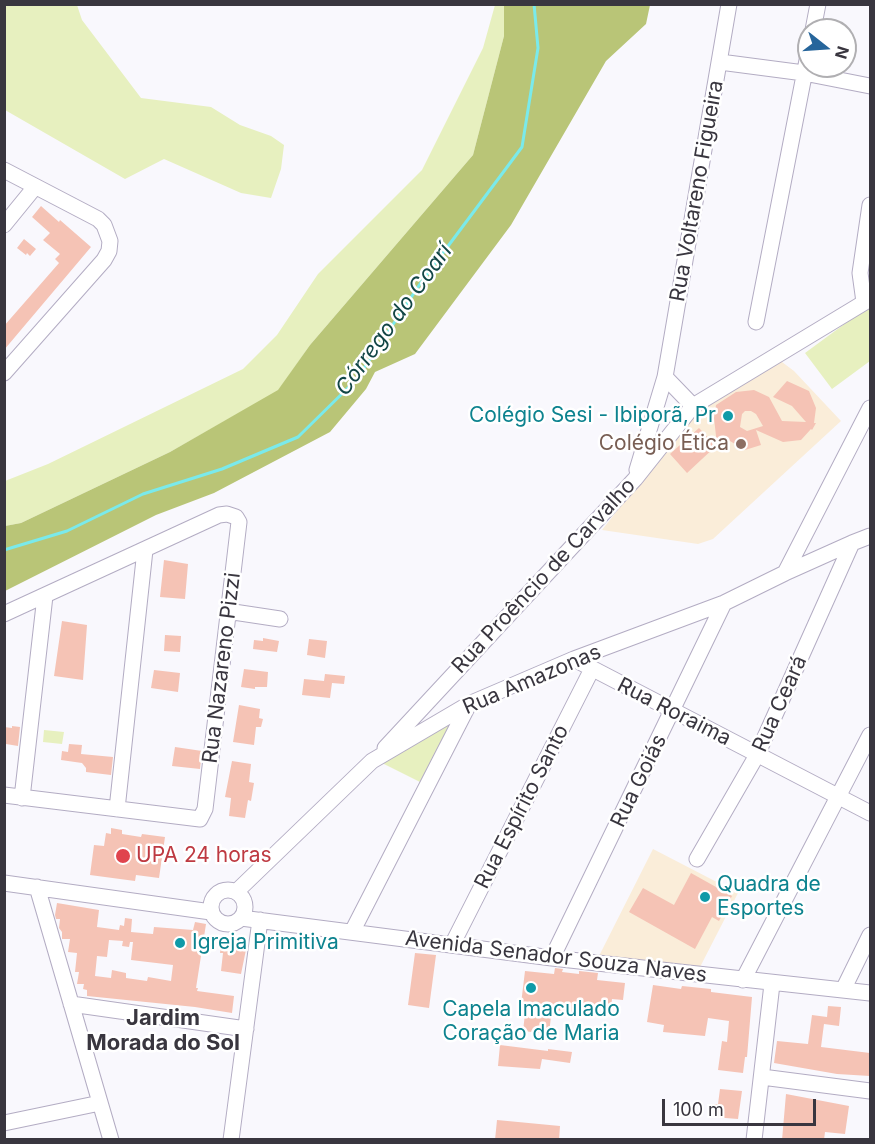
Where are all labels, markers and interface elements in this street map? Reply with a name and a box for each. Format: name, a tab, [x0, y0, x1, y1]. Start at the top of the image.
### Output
north arrow	[797, 18, 857, 78]
text: N	[831, 44, 854, 61]
street label: Rua Voltareno Figueira	[665, 78, 729, 304]
water label: Córrego do Coarí	[330, 239, 458, 401]
place label: Colégio Sesi - Ibiporã, Pr	[469, 403, 716, 429]
marker: Colégio Sesi - Ibiporã, Pr	[721, 409, 735, 423]
place label: Colégio Ética	[599, 431, 729, 457]
marker: Colégio Ética	[734, 437, 748, 451]
street label: Rua Proêncio de Carvalho	[447, 473, 641, 679]
street label: Rua Nazareno Pizzi	[198, 571, 246, 765]
street label: Rua Amazonas	[459, 640, 605, 720]
street label: Rua Ceará	[748, 652, 812, 756]
street label: Rua Roraima	[613, 673, 735, 751]
street label: Rua Espírito Santo	[470, 721, 574, 893]
street label: Rua Goiás	[606, 731, 672, 831]
place label: UPA 24 horas	[136, 843, 272, 869]
marker: UPA 24 horas	[114, 847, 132, 865]
place label: Quadra de Esportes	[717, 872, 821, 922]
marker: Quadra de Esportes	[698, 890, 712, 904]
street label: Avenida Senador Souza Naves	[404, 926, 708, 988]
place label: Igreja Primitiva	[192, 930, 339, 956]
marker: Igreja Primitiva	[173, 936, 187, 950]
marker: Capela Imaculado Coração de Maria	[524, 981, 538, 995]
place label: Capela Imaculado Coração de Maria	[442, 997, 620, 1047]
district label: Jardim Morada do Sol	[86, 1005, 240, 1056]
scale bar	[665, 1087, 820, 1125]
text: 100 m	[673, 1099, 724, 1120]

